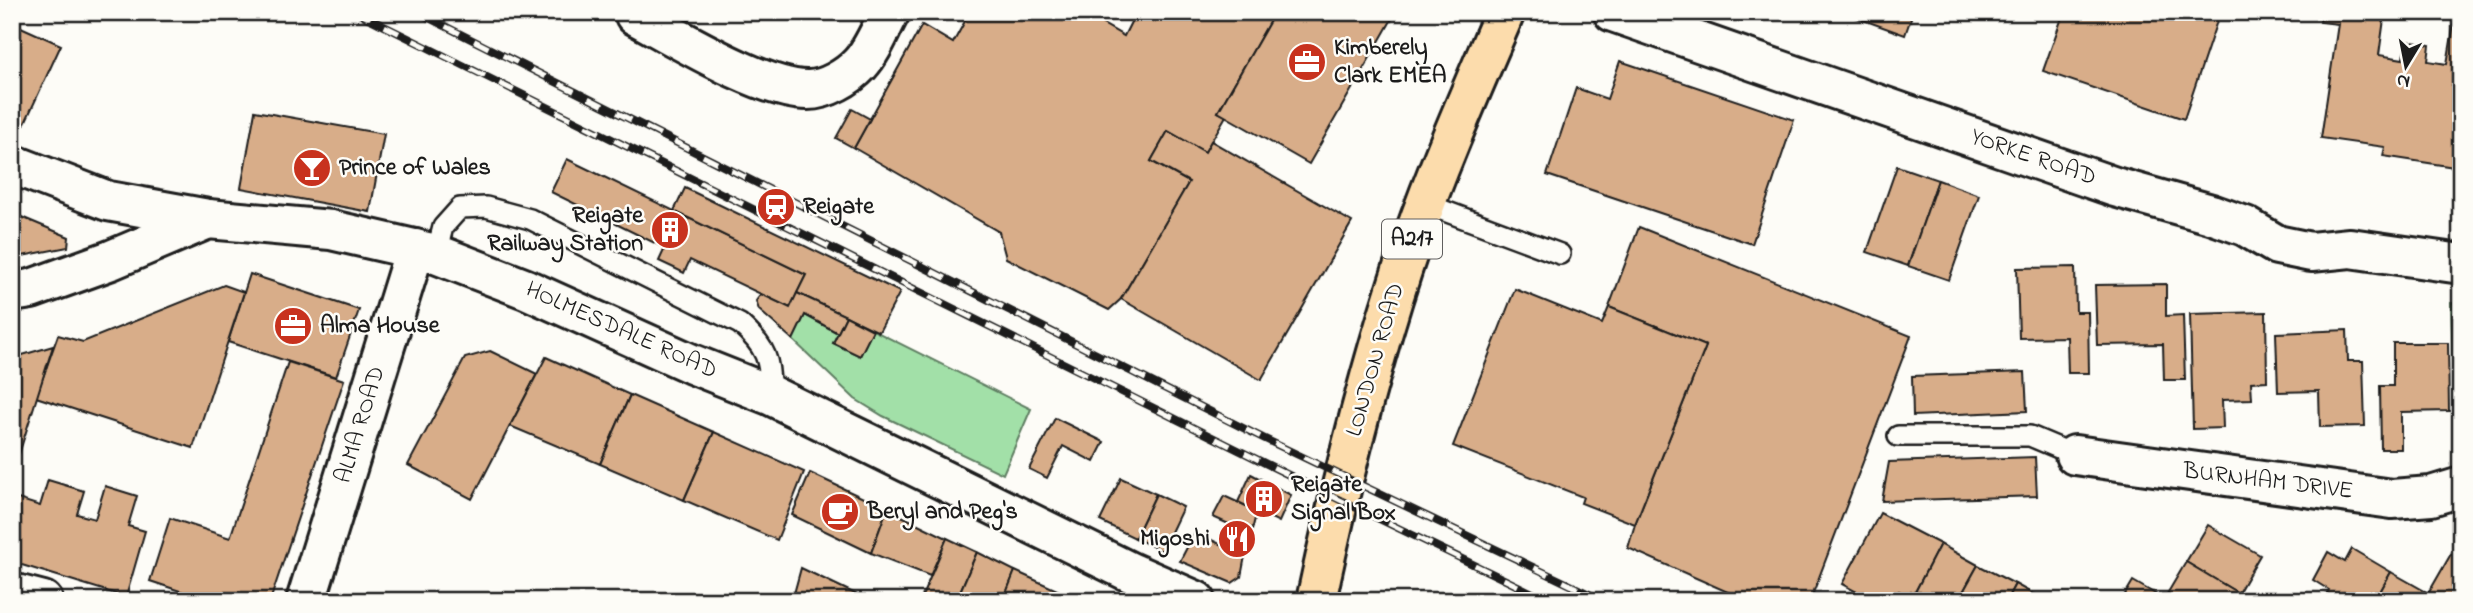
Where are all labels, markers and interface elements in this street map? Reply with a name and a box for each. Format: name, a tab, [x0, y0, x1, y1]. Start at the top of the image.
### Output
place label: Kimberely Clark EMEA	[1334, 31, 1447, 94]
north arrow	[2372, 32, 2442, 102]
office icon: Kimberely Clark EMEA	[1286, 41, 1328, 83]
text: N	[2395, 66, 2412, 95]
street label: YORKE ROAD	[1965, 120, 2101, 196]
bar icon: Prince of Wales	[291, 147, 333, 189]
place label: Prince of Wales	[339, 151, 491, 186]
station icon: Reigate	[755, 186, 797, 228]
place label: Reigate	[803, 190, 875, 226]
place label: Reigate Railway Station	[487, 199, 644, 263]
building icon: Reigate Railway Station	[649, 209, 691, 251]
road number: A217	[1382, 220, 1442, 258]
street label: HOLMESDALE ROAD	[520, 273, 722, 389]
street label: LONDON ROAD	[1337, 279, 1415, 441]
office icon: Alma House	[272, 305, 314, 347]
place label: Alma House	[320, 309, 441, 344]
street label: ALMA ROAD	[327, 362, 395, 488]
street label: BURNHAM DRIVE	[2180, 454, 2355, 510]
place label: Reigate Signal Box	[1291, 468, 1396, 532]
building icon: Reigate Signal Box	[1243, 478, 1285, 520]
cafe icon: Beryl and Peg's	[819, 491, 861, 533]
place label: Beryl and Peg's	[866, 495, 1018, 531]
restaurant icon: Migoshi	[1216, 518, 1258, 560]
place label: Migoshi	[1140, 522, 1210, 558]

